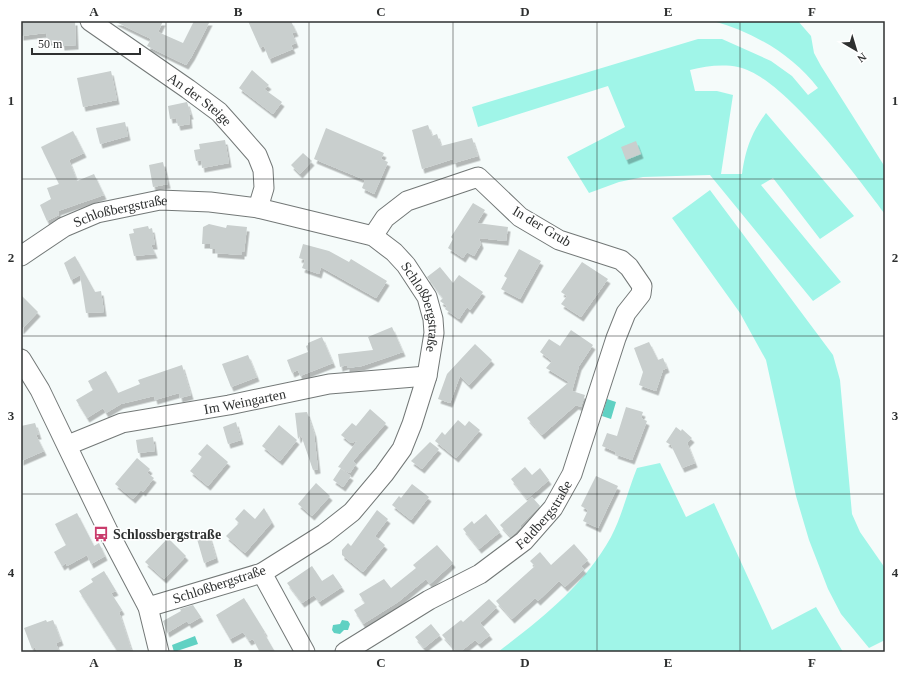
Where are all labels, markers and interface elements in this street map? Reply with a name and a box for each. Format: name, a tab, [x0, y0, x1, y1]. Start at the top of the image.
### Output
text: A	[89, 4, 99, 19]
text: B	[234, 4, 243, 19]
text: C	[376, 4, 386, 19]
text: D	[520, 4, 530, 19]
text: E	[664, 4, 672, 19]
text: F	[808, 4, 816, 19]
scale bar	[32, 30, 140, 56]
north arrow	[836, 30, 876, 70]
text: 50 m	[38, 37, 63, 51]
text: N	[855, 51, 869, 65]
street label: An der Steige	[165, 70, 235, 129]
text: 1	[8, 93, 14, 108]
text: 1	[892, 93, 898, 108]
street label: Schloßbergstraße	[71, 193, 168, 230]
street label: In der Grub	[510, 203, 574, 250]
text: 2	[8, 250, 14, 265]
text: 2	[892, 250, 898, 265]
street label: Schloßbergstraße	[398, 259, 441, 353]
street label: Im Weingarten	[203, 386, 287, 417]
text: 3	[8, 408, 15, 423]
text: 3	[892, 408, 899, 423]
street label: Feldbergstraße	[513, 478, 575, 553]
bus stop icon: Schlossbergstraße	[92, 525, 110, 543]
place label: Schlossbergstraße	[113, 527, 221, 542]
street label: Schloßbergstraße	[171, 562, 268, 607]
text: 4	[8, 565, 15, 580]
text: 4	[892, 565, 899, 580]
text: A	[89, 655, 99, 670]
text: B	[234, 655, 243, 670]
text: C	[376, 655, 386, 670]
text: D	[520, 655, 530, 670]
text: E	[664, 655, 672, 670]
text: F	[808, 655, 816, 670]

